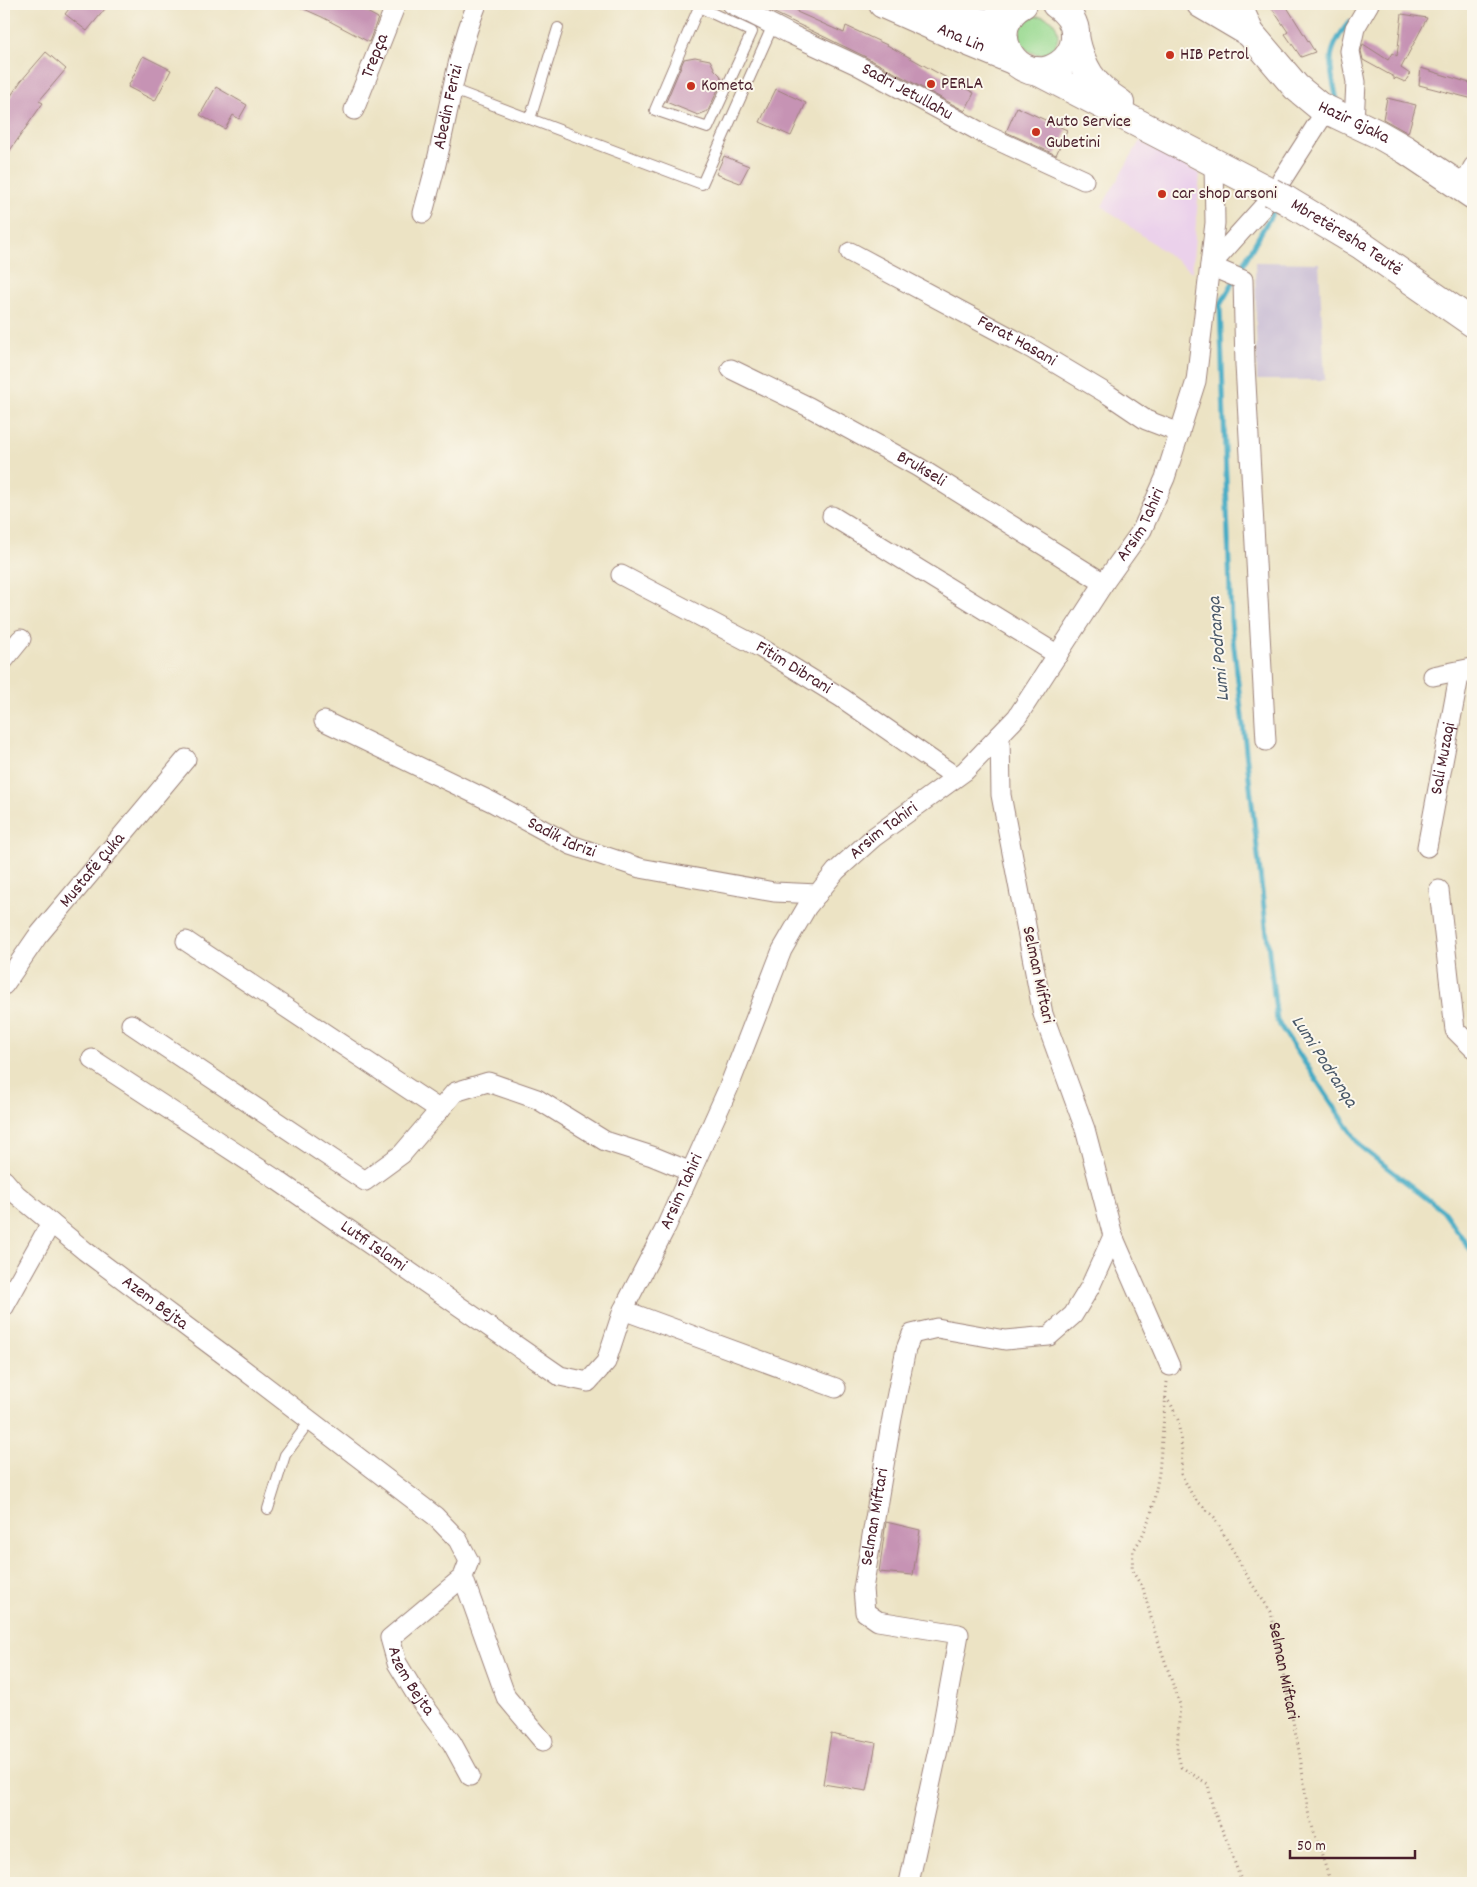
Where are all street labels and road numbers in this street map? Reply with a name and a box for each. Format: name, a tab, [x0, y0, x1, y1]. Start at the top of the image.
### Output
street label: Ana Lin	[933, 17, 988, 60]
street label: Trepça	[355, 30, 396, 82]
street label: Sadri Jetullahu	[857, 57, 957, 127]
street label: Abedin Ferizi	[427, 62, 470, 152]
street label: Hazir Gjaka	[1314, 95, 1395, 151]
street label: Mbretëresha Teutë	[1286, 193, 1407, 282]
street label: Ferat Hasani	[972, 309, 1061, 373]
street label: Brukseli	[892, 445, 951, 494]
street label: Arsim Tahiri	[1111, 484, 1171, 567]
street label: Fitim Dibrani	[751, 635, 836, 701]
street label: Sali Muzaqi	[1425, 720, 1463, 797]
street label: Arsim Tahiri	[844, 796, 923, 866]
street label: Sadik Idrizi	[523, 811, 599, 865]
street label: Mustafë Çuka	[54, 827, 132, 913]
street label: Selman Miftari	[1015, 924, 1059, 1026]
street label: Arsim Tahiri	[654, 1150, 710, 1234]
street label: Lutfi Islami	[335, 1215, 411, 1278]
street label: Azem Bejta	[116, 1270, 194, 1337]
street label: Selman Miftari	[855, 1466, 896, 1568]
street label: Selman Miftari	[1261, 1620, 1305, 1722]
street label: Azem Bejta	[380, 1643, 441, 1722]

